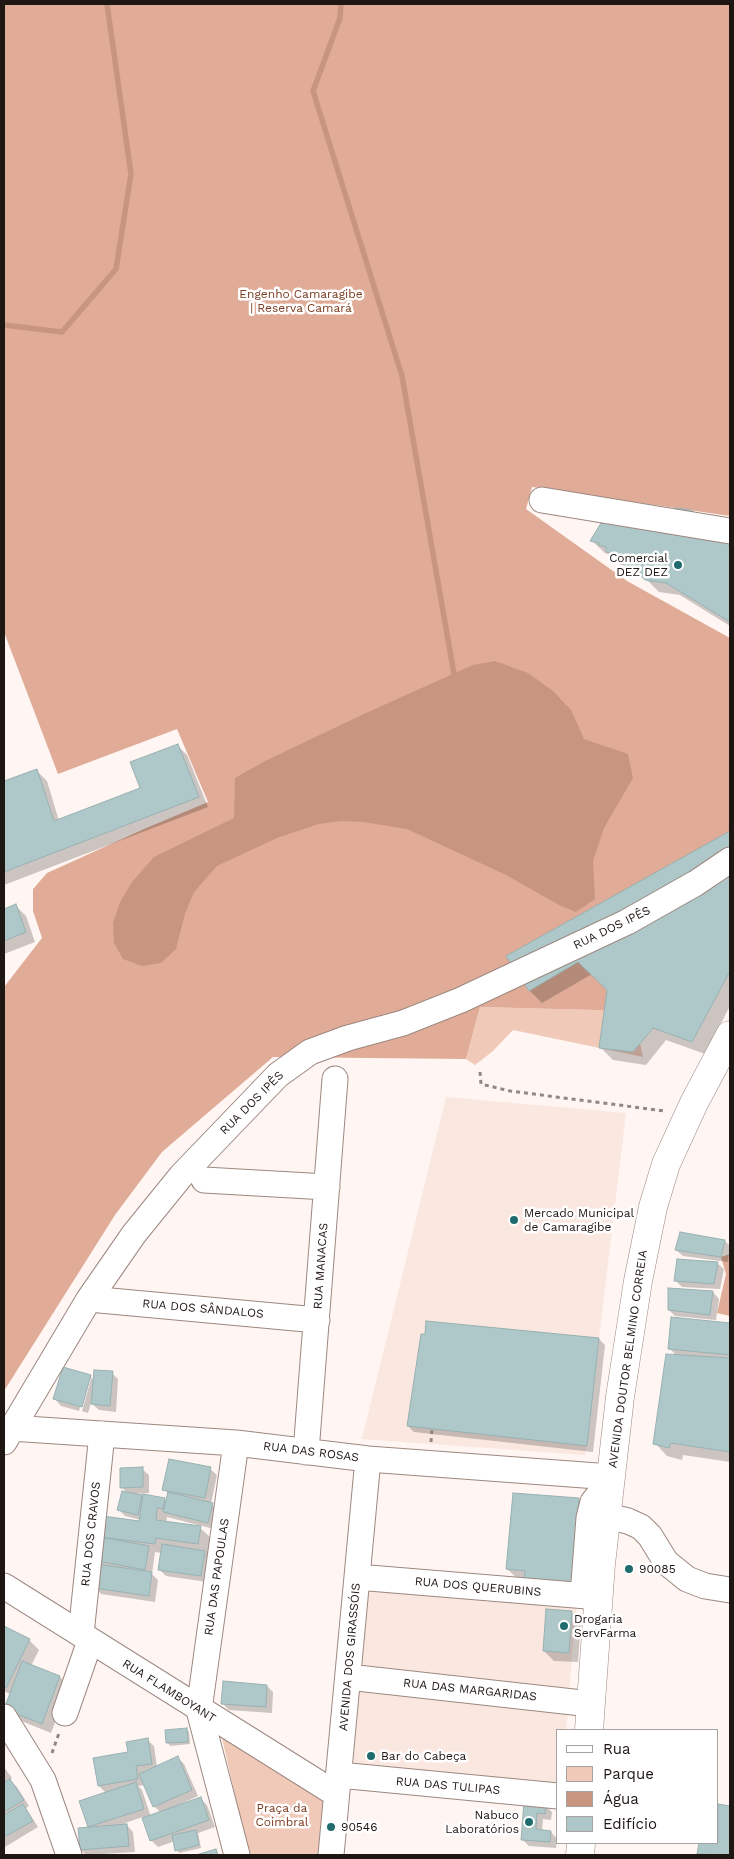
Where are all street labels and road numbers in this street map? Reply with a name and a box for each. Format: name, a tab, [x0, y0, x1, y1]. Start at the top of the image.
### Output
street label: RUA DOS IPÊS	[571, 903, 653, 953]
street label: RUA DOS IPÊS	[217, 1068, 287, 1138]
street label: RUA MANACAS	[311, 1222, 331, 1310]
street label: AVENIDA DOUTOR BELMINO CORREIA	[606, 1249, 650, 1469]
street label: RUA DOS SÂNDALOS	[142, 1297, 264, 1321]
street label: RUA DAS ROSAS	[262, 1439, 360, 1465]
street label: RUA DOS CRAVOS	[78, 1481, 104, 1587]
street label: RUA DAS PAPOULAS	[202, 1517, 232, 1637]
street label: RUA DOS QUERUBINS	[414, 1574, 542, 1600]
street label: AVENIDA DOS GIRASSÓIS	[336, 1582, 364, 1732]
street label: RUA FLAMBOYANT	[120, 1656, 218, 1726]
street label: RUA DAS MARGARIDAS	[402, 1676, 538, 1704]
street label: RUA DAS TULIPAS	[395, 1774, 501, 1798]

